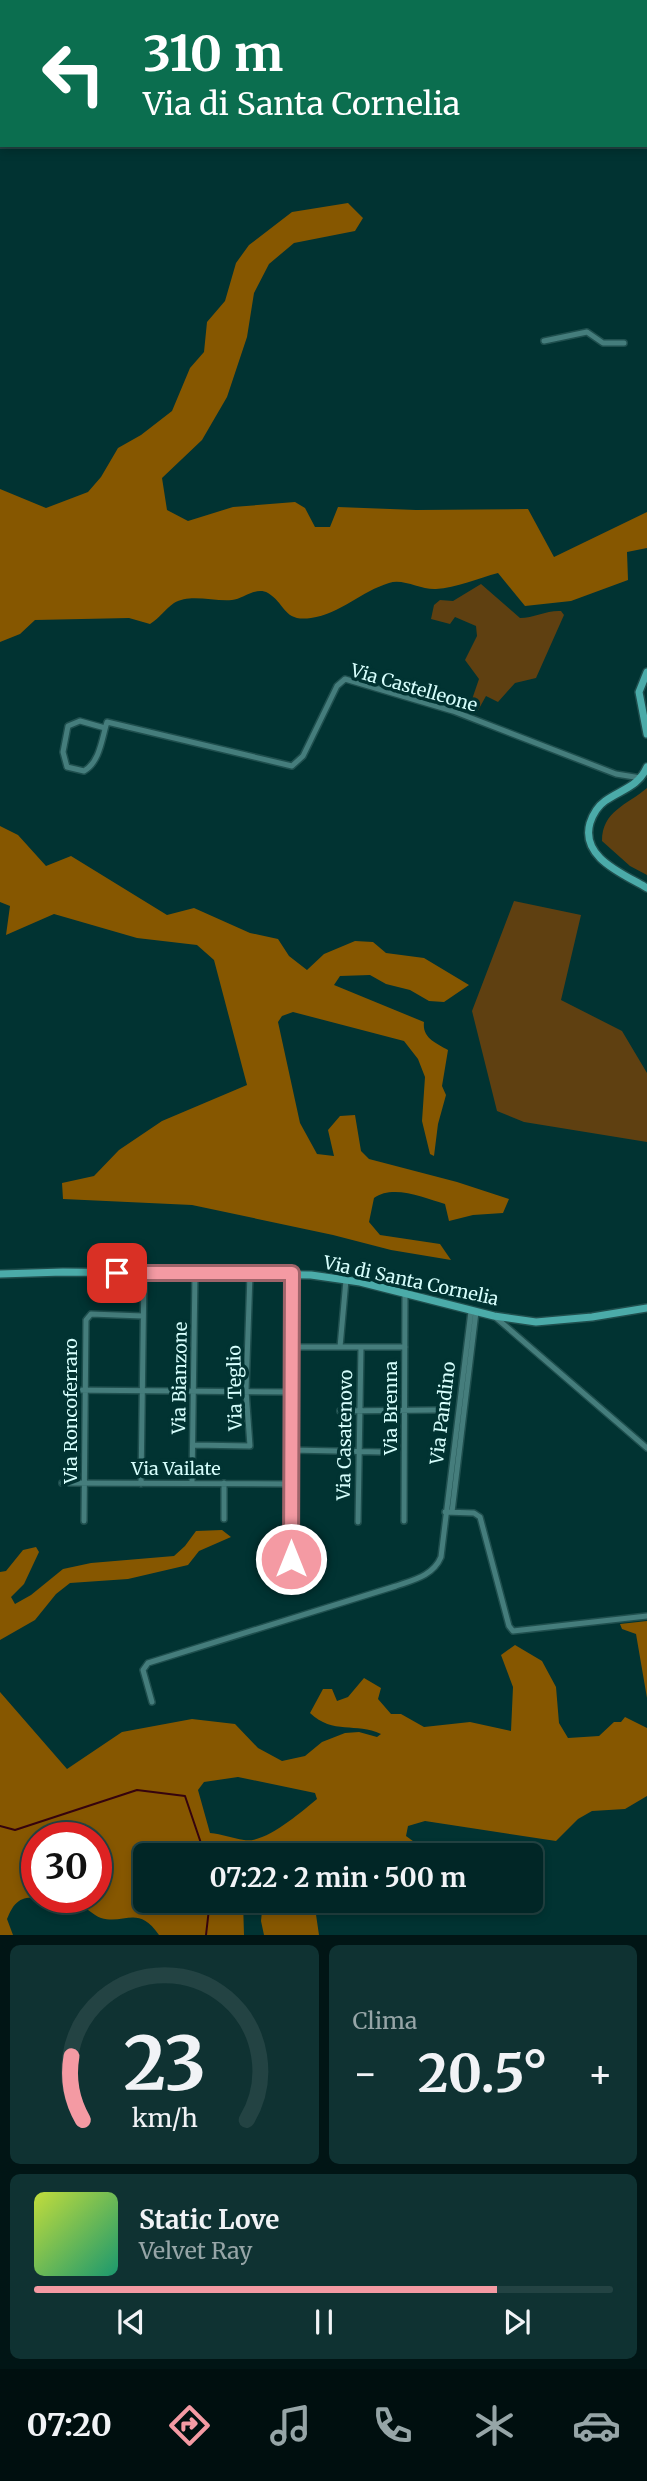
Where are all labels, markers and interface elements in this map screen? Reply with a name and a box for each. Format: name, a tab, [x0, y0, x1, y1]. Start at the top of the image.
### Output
text: 310 m	[143, 23, 283, 84]
icon: left	[28, 28, 119, 119]
text: Via di Santa Cornelia	[143, 84, 460, 124]
street label: Via Castelleone	[347, 658, 480, 717]
pin	[87, 1243, 147, 1303]
street label: Via di Santa Cornelia	[320, 1251, 501, 1310]
icon: arrive	[98, 1254, 136, 1292]
street label: Via Bianzone	[167, 1322, 192, 1435]
street label: Via Roncoferraro	[59, 1338, 82, 1485]
street label: Via Teglio	[222, 1345, 247, 1432]
street label: Via Pandino	[425, 1360, 460, 1467]
street label: Via Brenna	[379, 1361, 402, 1456]
street label: Via Casatenovo	[332, 1369, 357, 1502]
street label: Via Vailate	[130, 1457, 221, 1480]
position arrow	[254, 1522, 328, 1596]
speed limit sign: 30	[21, 1822, 112, 1913]
text: 07:22 · 2 min · 500 m	[210, 1861, 466, 1894]
text: Clima	[353, 2006, 417, 2035]
text: 23	[123, 2019, 206, 2111]
text: 20.5°	[418, 2041, 548, 2106]
text: −	[353, 2050, 378, 2097]
text: +	[588, 2050, 613, 2097]
text: km/h	[131, 2102, 197, 2134]
text: Static Love	[139, 2203, 279, 2236]
text: Velvet Ray	[139, 2236, 252, 2265]
icon: previous	[112, 2303, 150, 2341]
icon: pause	[305, 2303, 343, 2341]
icon: next	[498, 2303, 536, 2341]
icon: directions	[165, 2401, 214, 2450]
icon: music	[266, 2401, 315, 2450]
icon: phone	[368, 2401, 417, 2450]
icon: climate	[470, 2401, 519, 2450]
icon: car	[572, 2401, 621, 2450]
text: 07:20	[26, 2405, 112, 2445]

